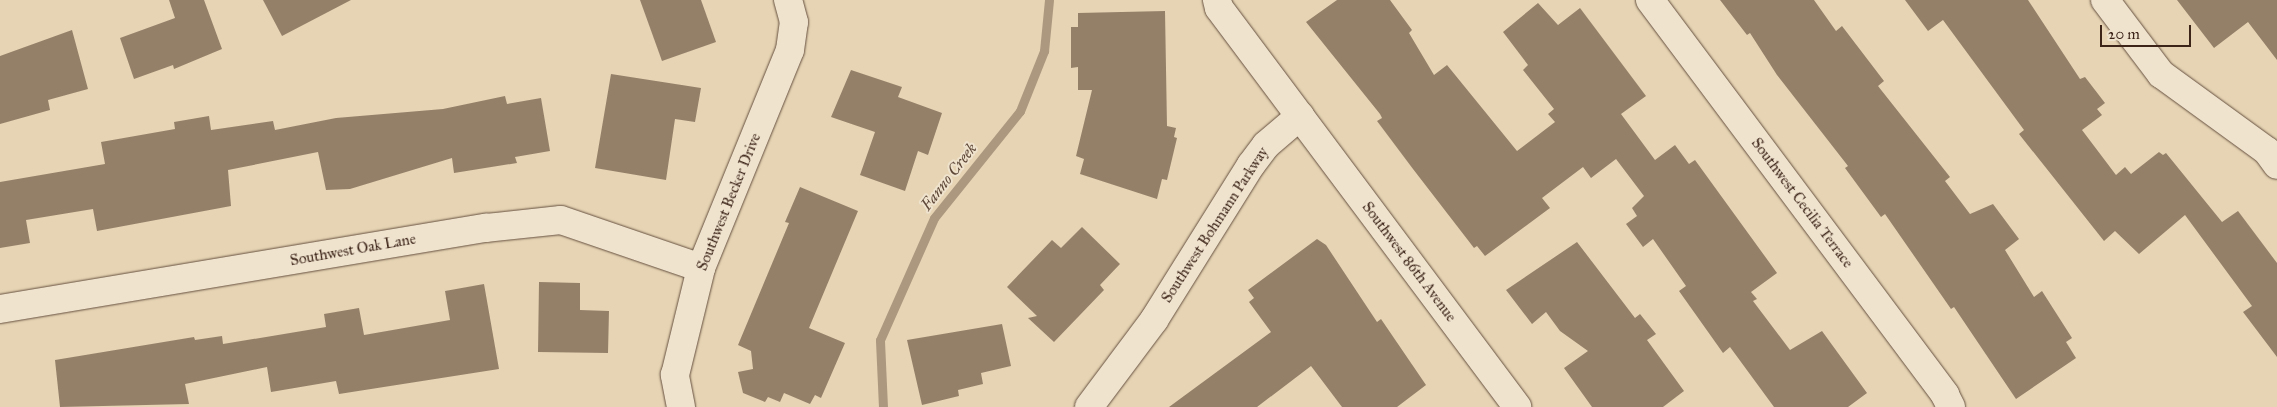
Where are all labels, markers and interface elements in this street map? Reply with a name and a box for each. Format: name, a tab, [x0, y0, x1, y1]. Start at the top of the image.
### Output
scale bar	[2102, 15, 2193, 47]
text: 20 m	[2108, 25, 2140, 43]
street label: Southwest Becker Drive	[693, 131, 765, 273]
street label: Southwest Cecilia Terrace	[1747, 135, 1857, 271]
water label: Fanno Creek	[917, 140, 981, 214]
street label: Southwest Bohmann Parkway	[1158, 144, 1272, 306]
street label: Southwest 86th Avenue	[1358, 199, 1460, 325]
street label: Southwest Oak Lane	[289, 230, 417, 270]

